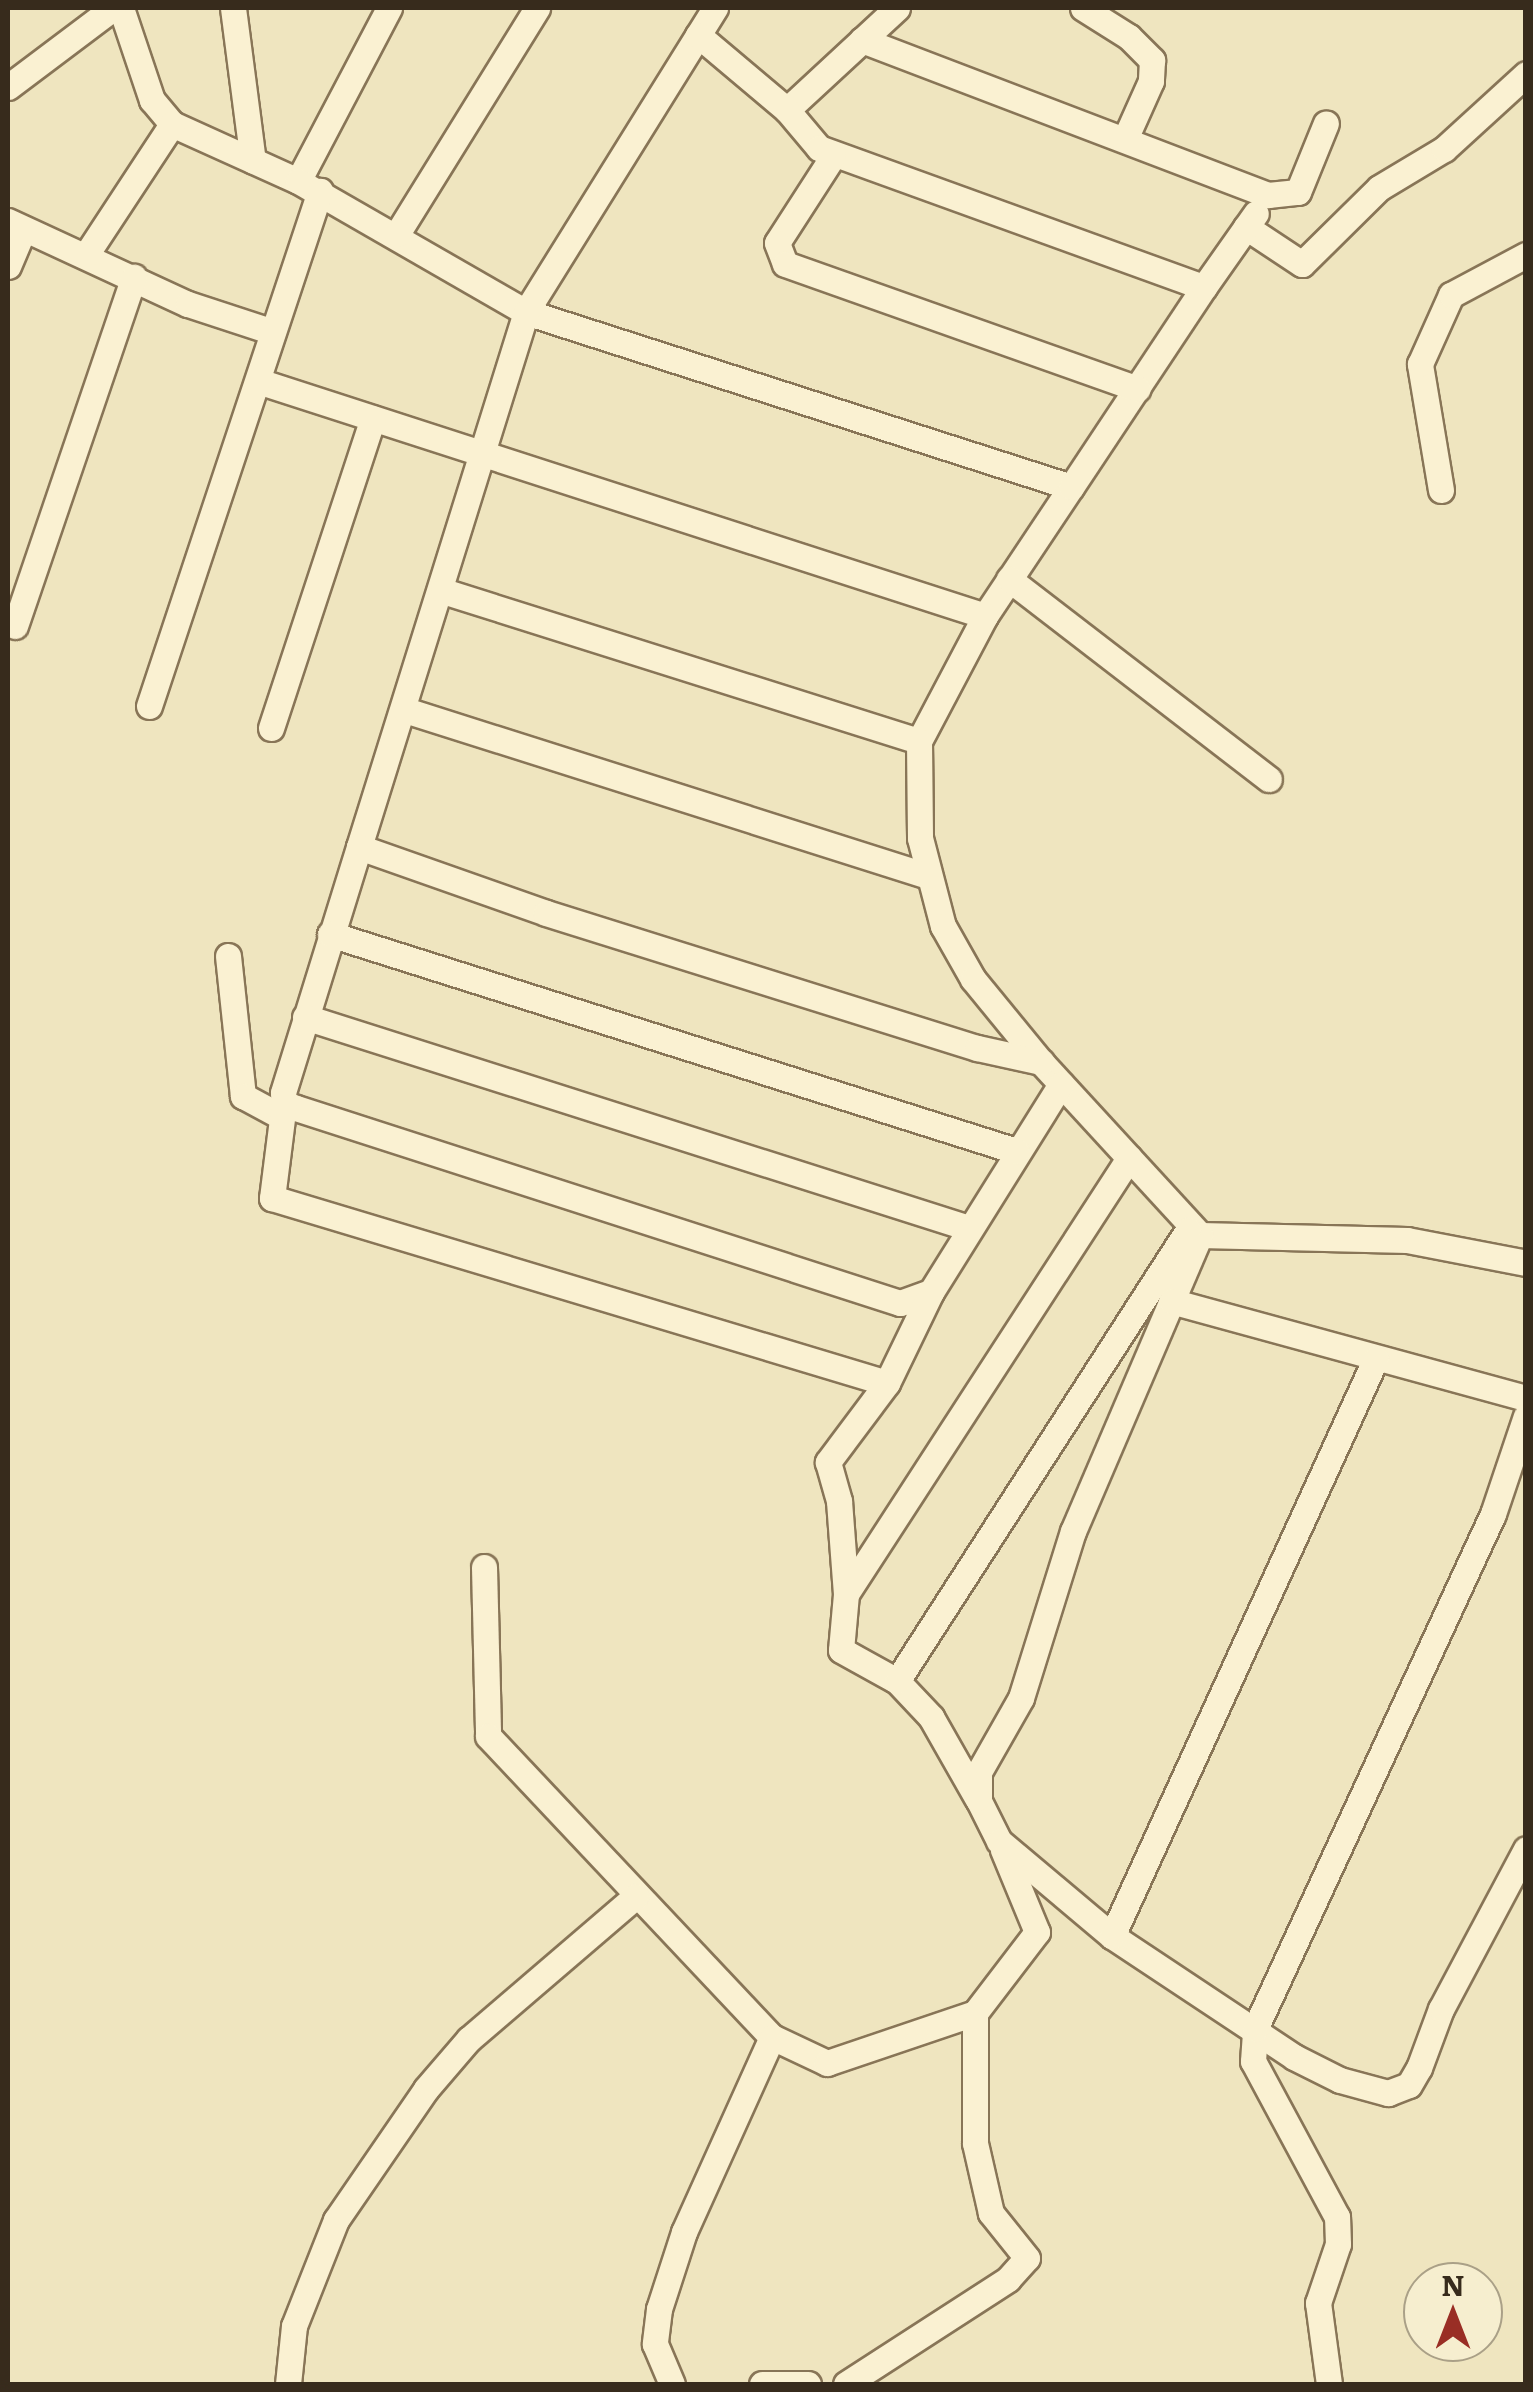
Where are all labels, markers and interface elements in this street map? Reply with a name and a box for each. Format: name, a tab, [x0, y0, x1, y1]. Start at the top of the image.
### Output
north arrow	[1403, 2262, 1503, 2362]
text: N	[1441, 2263, 1465, 2305]

